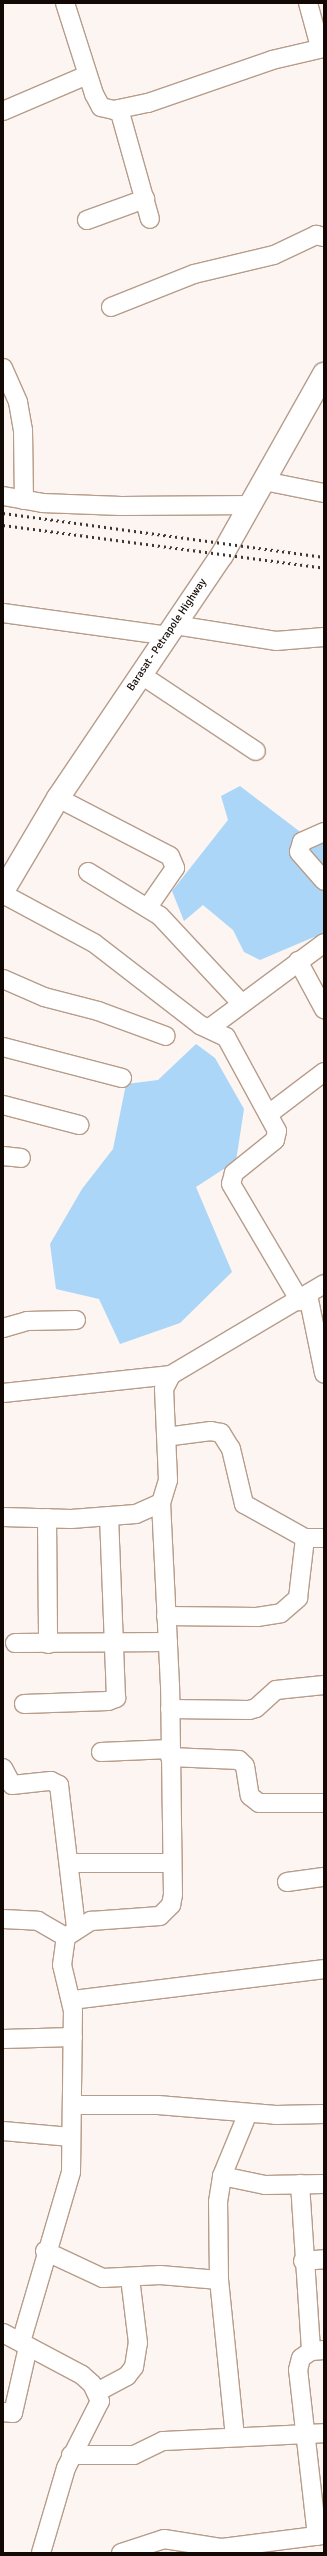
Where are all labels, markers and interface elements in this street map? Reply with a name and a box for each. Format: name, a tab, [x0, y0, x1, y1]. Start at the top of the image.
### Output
street label: Barasat - Petrapole Highway	[124, 576, 210, 694]

